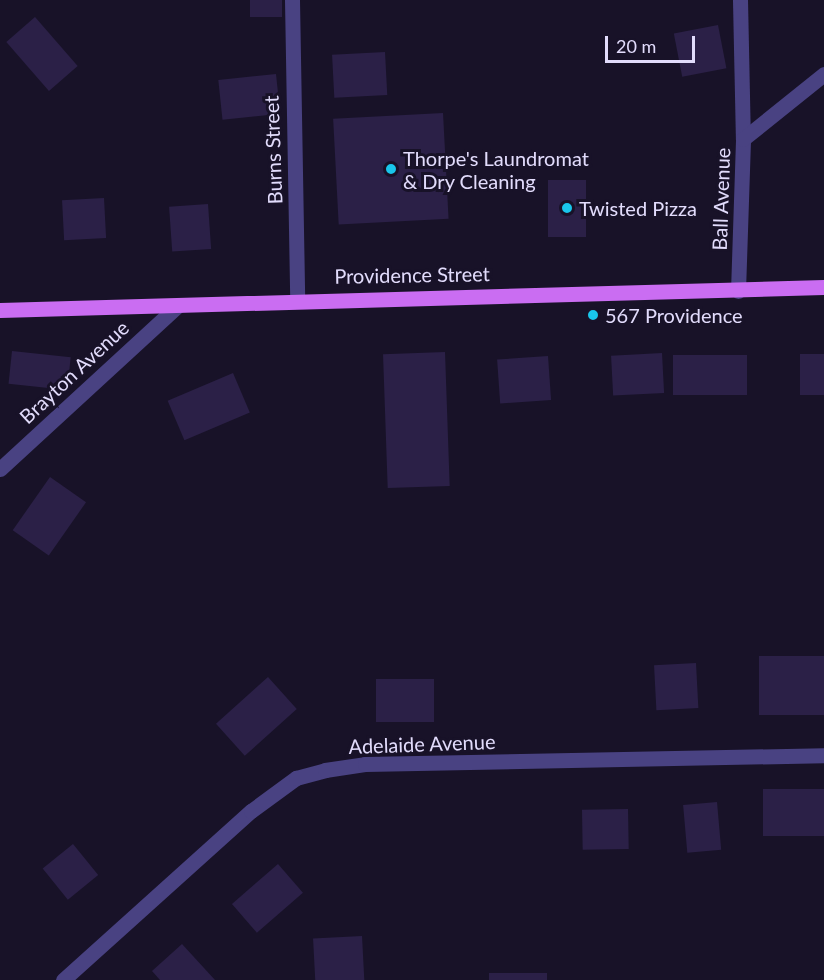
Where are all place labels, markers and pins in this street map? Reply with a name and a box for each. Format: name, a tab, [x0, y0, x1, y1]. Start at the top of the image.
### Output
place label: Thorpe's Laundromat & Dry Cleaning	[403, 146, 589, 193]
marker: Thorpe's Laundromat & Dry Cleaning	[384, 162, 398, 176]
place label: Twisted Pizza	[579, 196, 697, 220]
marker: Twisted Pizza	[560, 201, 574, 215]
place label: 567 Providence	[605, 303, 743, 327]
marker: 567 Providence	[586, 308, 600, 322]

